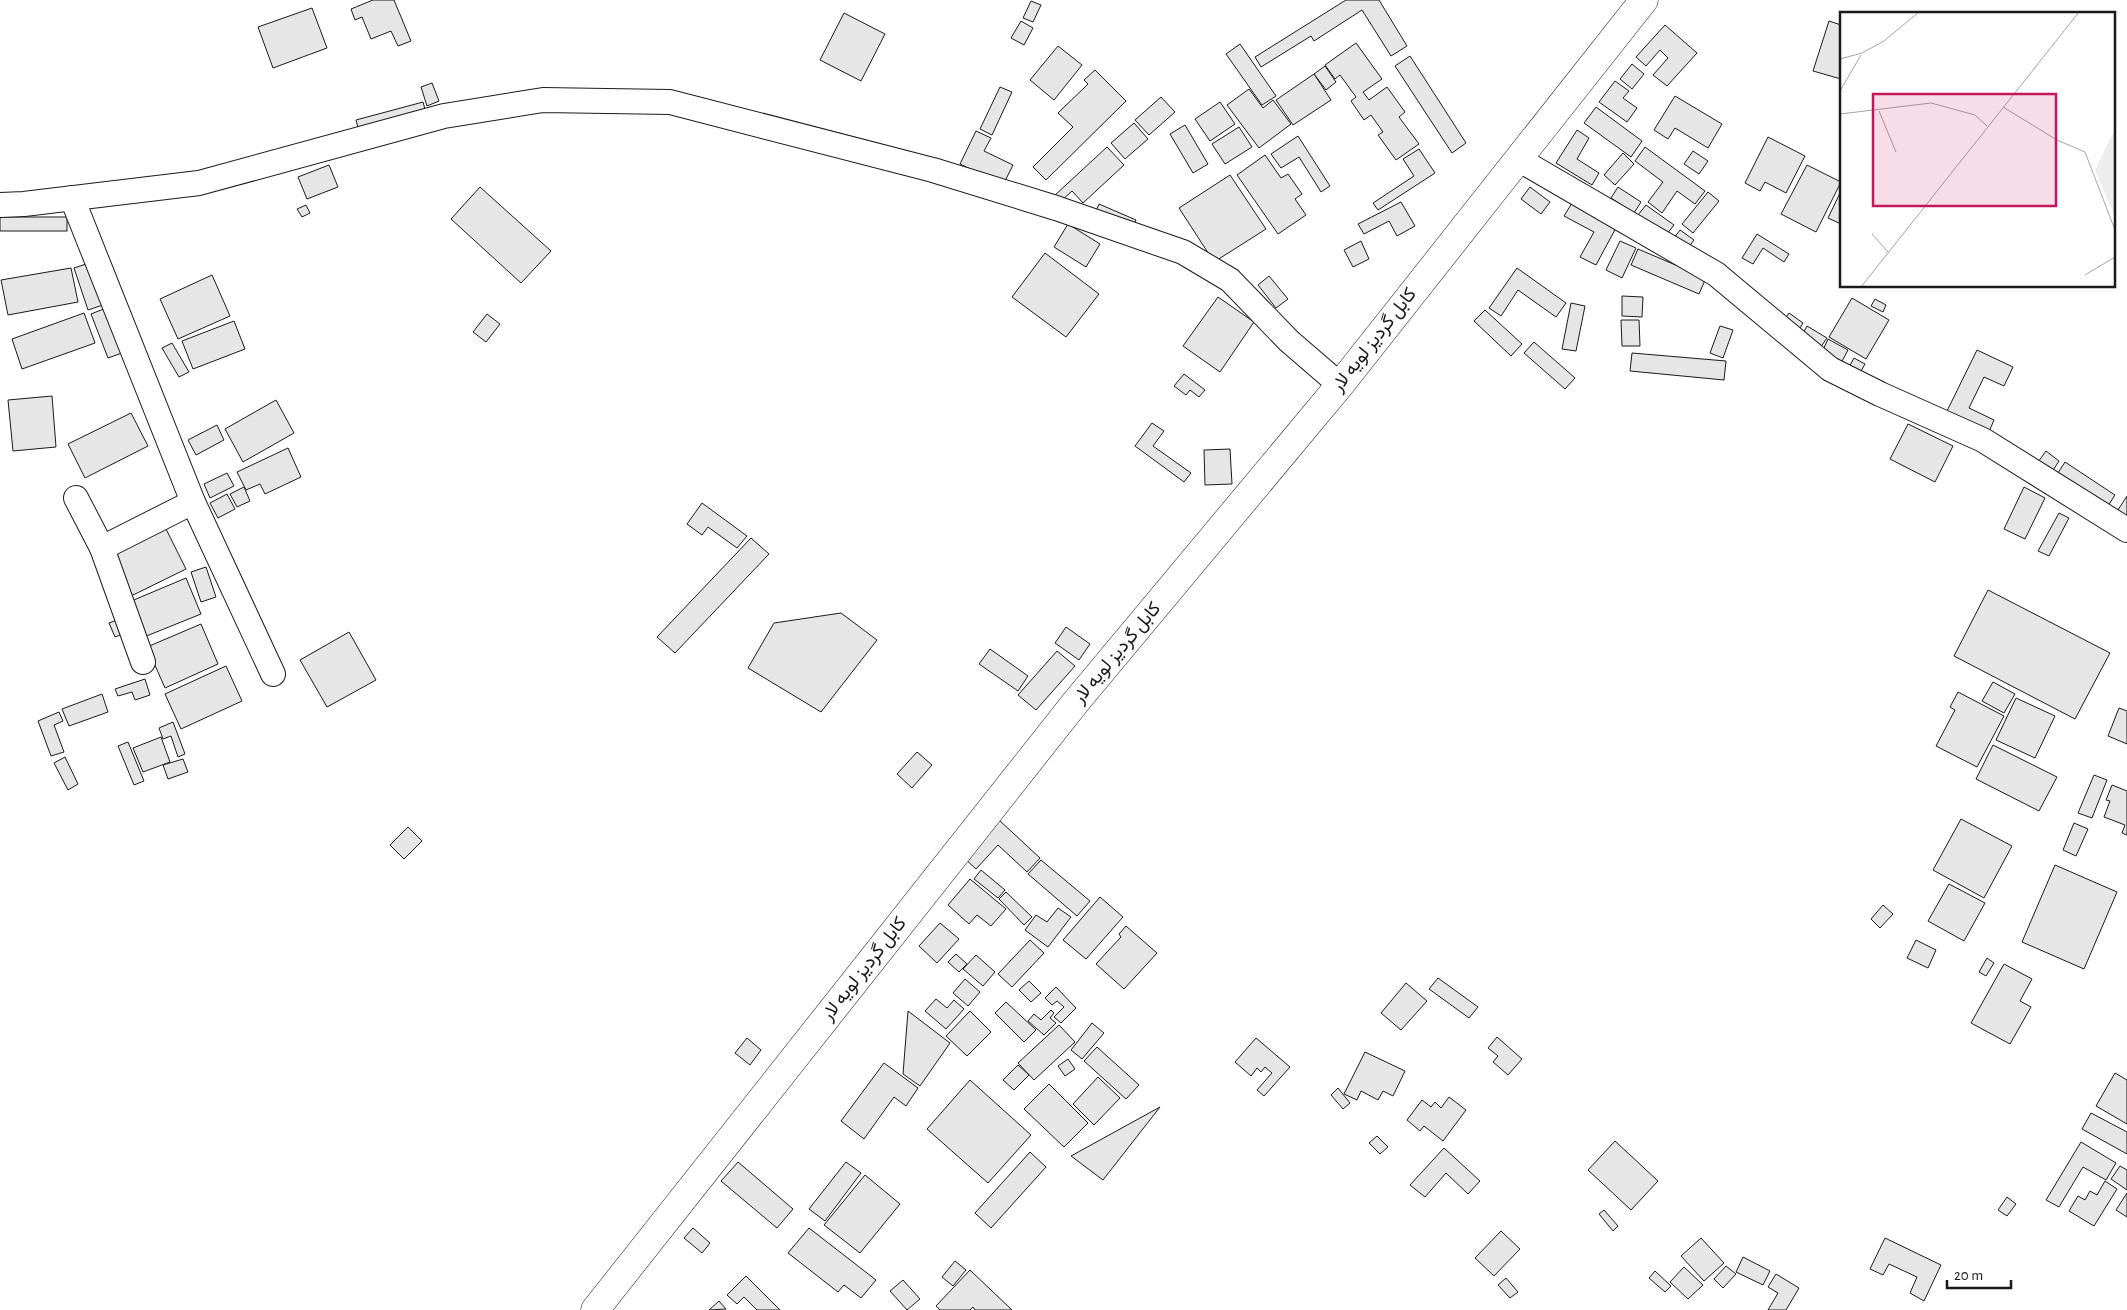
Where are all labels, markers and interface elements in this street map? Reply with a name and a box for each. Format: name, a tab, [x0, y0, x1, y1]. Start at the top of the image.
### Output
inset map	[1840, 12, 2114, 288]
street label: کابل گردیز لویه لار	[1326, 284, 1421, 397]
street label: کابل گردیز لویه لار	[1068, 598, 1165, 709]
street label: کابل گردیز لویه لار	[816, 913, 911, 1026]
scale bar	[1947, 1258, 2011, 1290]
text: 20 m	[1954, 1268, 1983, 1283]

